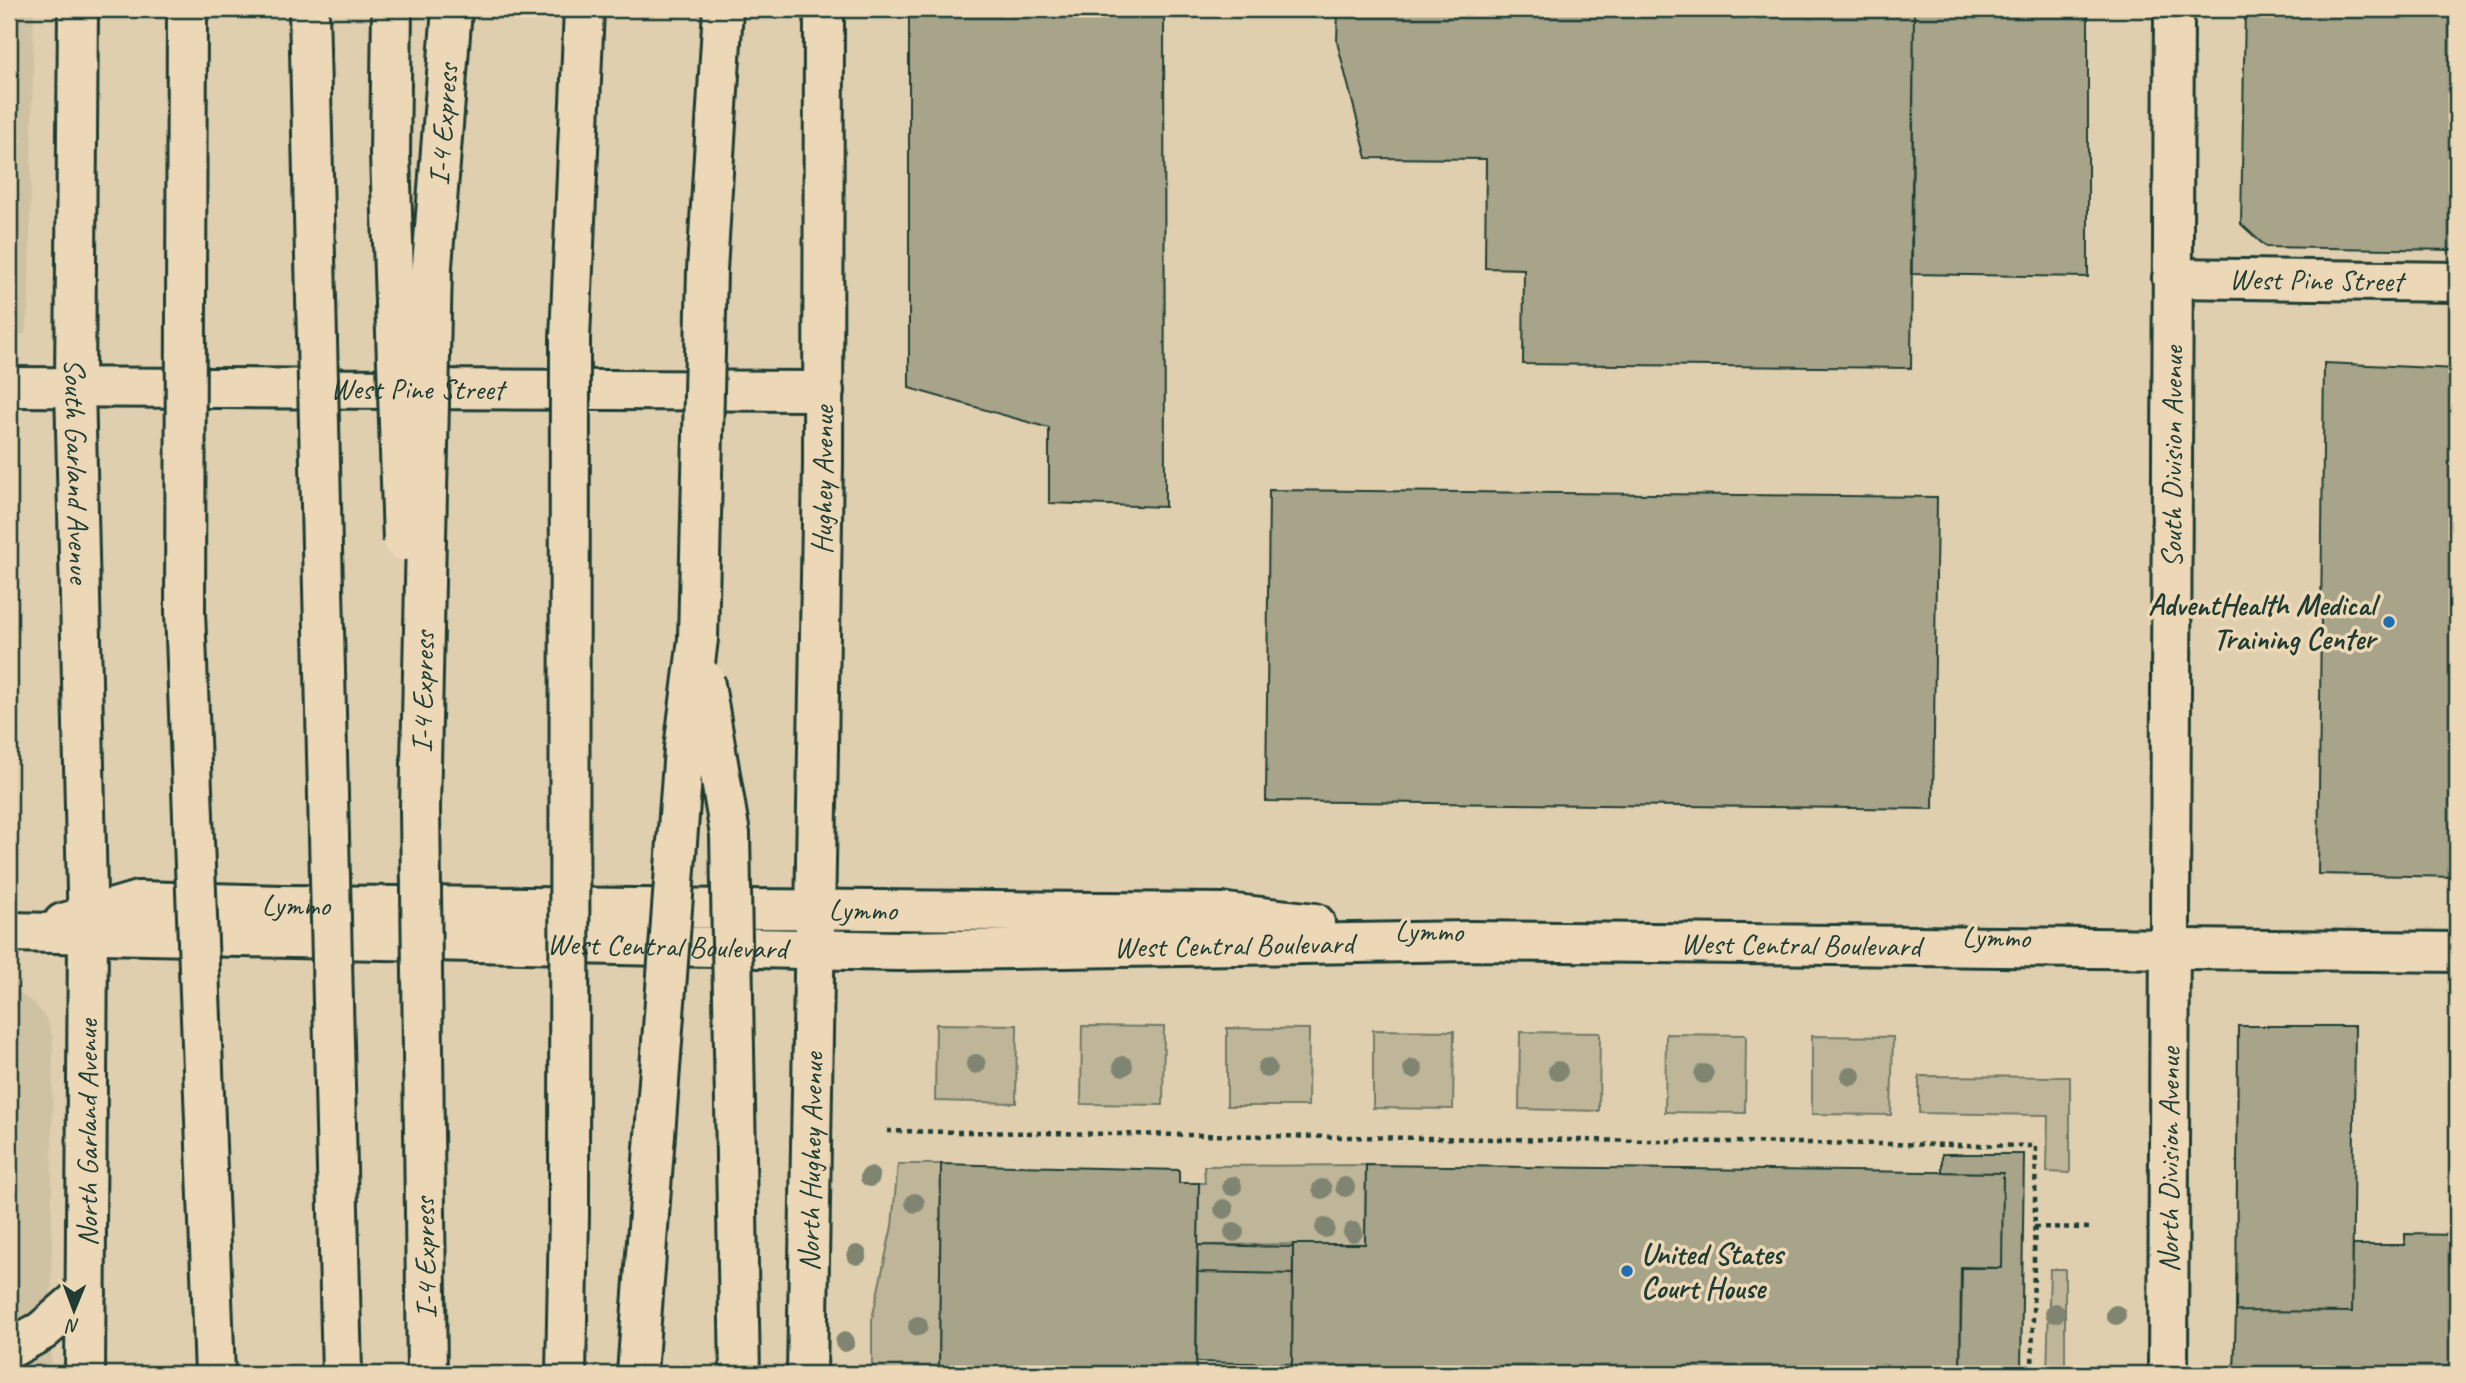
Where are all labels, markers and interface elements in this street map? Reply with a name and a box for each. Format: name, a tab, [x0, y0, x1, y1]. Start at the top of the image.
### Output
street label: I-4 Express	[419, 60, 467, 187]
street label: West Pine Street	[2229, 260, 2407, 300]
street label: South Division Avenue	[2153, 344, 2192, 568]
street label: South Garland Avenue	[56, 359, 99, 586]
street label: West Pine Street	[330, 370, 508, 408]
street label: Hughey Avenue	[802, 404, 842, 555]
place label: AdventHealth Medical Training Center	[2148, 586, 2381, 658]
marker: AdventHealth Medical Training Center	[2381, 614, 2397, 630]
street label: I-4 Express	[402, 628, 443, 753]
street label: Lymmo	[261, 885, 331, 924]
street label: Lymmo	[829, 891, 898, 929]
street label: Lymmo	[1395, 911, 1465, 951]
street label: Lymmo	[1962, 917, 2032, 957]
street label: West Central Boulevard	[546, 924, 791, 968]
street label: West Central Boulevard	[1113, 924, 1358, 966]
street label: West Central Boulevard	[1680, 924, 1925, 965]
street label: North Garland Avenue	[68, 1017, 106, 1246]
street label: North Division Avenue	[2149, 1045, 2188, 1273]
street label: North Hughey Avenue	[790, 1050, 832, 1272]
street label: I-4 Express	[405, 1194, 445, 1319]
place label: United States Court House	[1641, 1235, 1786, 1307]
marker: United States Court House	[1619, 1263, 1635, 1279]
north arrow	[38, 1274, 108, 1344]
text: N	[64, 1314, 80, 1338]

